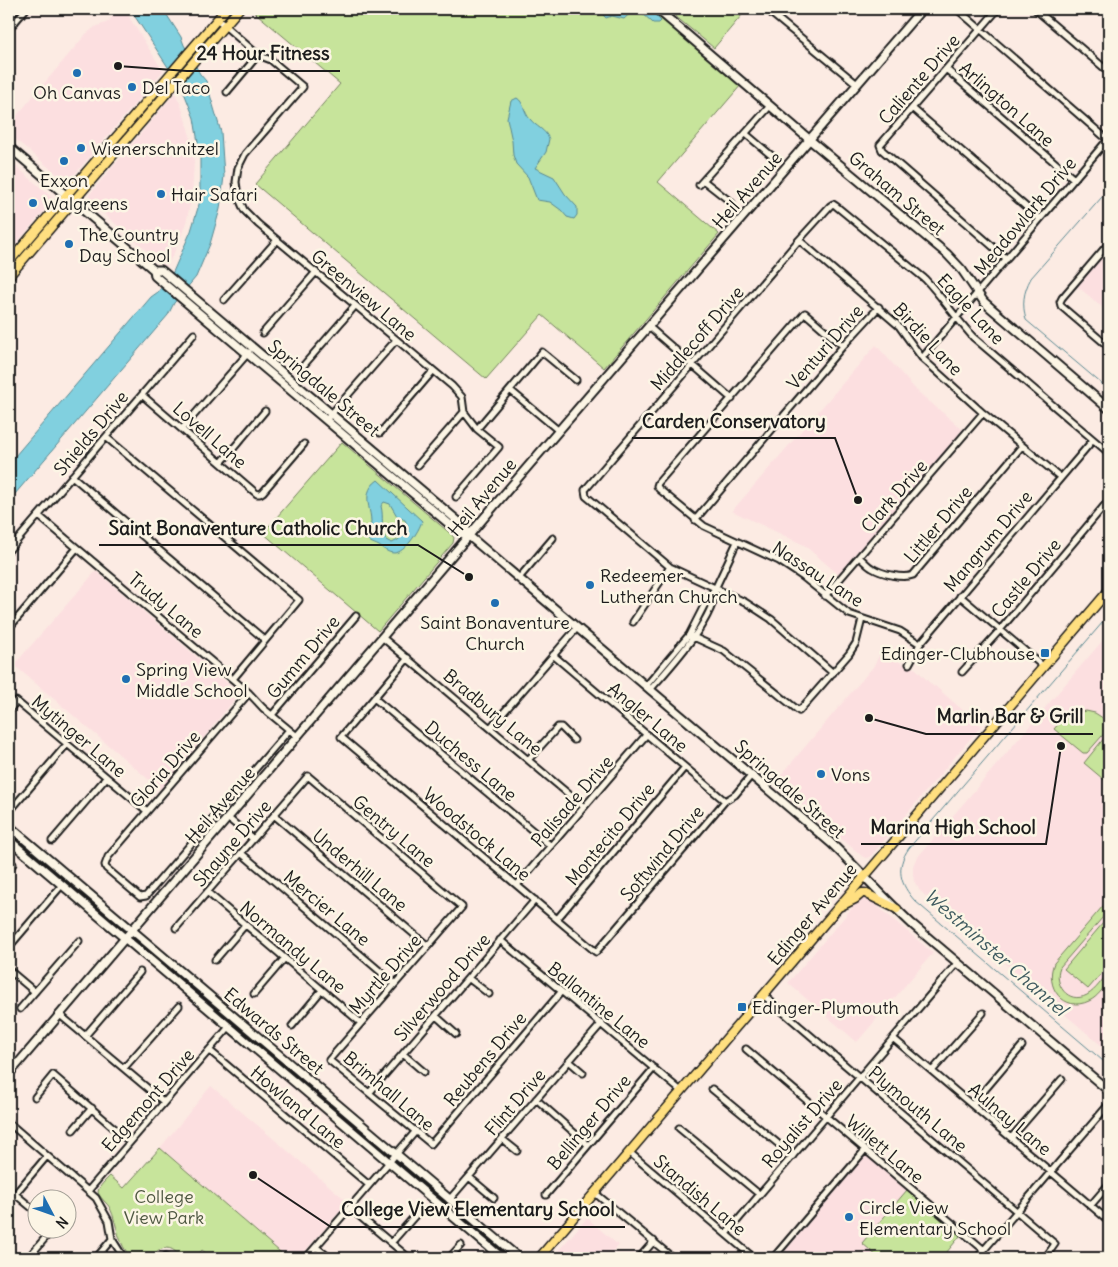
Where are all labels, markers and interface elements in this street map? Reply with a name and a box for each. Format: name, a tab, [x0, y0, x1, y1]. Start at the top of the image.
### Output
street label: Caliente Drive	[873, 29, 965, 129]
callout: 24 Hour Fitness	[187, 37, 340, 71]
text: 24 Hour Fitness	[196, 41, 330, 65]
street label: Arlington Lane	[955, 56, 1059, 152]
marker: Oh Canvas	[71, 67, 83, 79]
place label: Del Taco	[142, 76, 210, 99]
place label: Oh Canvas	[33, 81, 121, 104]
marker: Del Taco	[126, 81, 138, 93]
place label: Wienerschnitzel	[91, 137, 219, 160]
marker: Wienerschnitzel	[75, 142, 87, 154]
street label: Graham Street	[844, 146, 950, 240]
street label: Heil Avenue	[707, 147, 787, 233]
street label: Meadowlark Drive	[969, 152, 1081, 280]
marker: Exxon	[58, 155, 70, 167]
place label: Exxon	[40, 169, 88, 192]
place label: Hair Safari	[171, 183, 257, 206]
marker: Hair Safari	[155, 188, 167, 200]
place label: Walgreens	[43, 192, 128, 215]
marker: Walgreens	[27, 197, 39, 209]
place label: The Country Day School	[79, 223, 179, 267]
marker: The Country Day School	[63, 238, 75, 250]
street label: Greenview Lane	[307, 244, 421, 346]
street label: Eagle Lane	[932, 269, 1010, 349]
street label: Middlecoff Drive	[645, 281, 749, 395]
street label: Birdie Lane	[888, 298, 968, 380]
street label: Venturi Drive	[782, 300, 868, 394]
street label: Springdale Street	[263, 335, 385, 441]
street label: Shields Drive	[49, 386, 133, 480]
street label: Lovell Lane	[168, 397, 252, 473]
callout: Carden Conservatory	[632, 404, 835, 438]
text: Carden Conservatory	[642, 409, 826, 433]
street label: Heil Avenue	[443, 453, 521, 541]
street label: Clark Drive	[856, 455, 932, 537]
street label: Littler Drive	[899, 481, 977, 567]
street label: Mangrum Drive	[939, 485, 1037, 597]
callout: Saint Bonaventure Catholic Church	[99, 511, 418, 545]
text: Saint Bonaventure Catholic Church	[109, 516, 407, 540]
street label: Castle Drive	[986, 534, 1066, 622]
street label: Nassau Lane	[768, 536, 868, 612]
place label: Redeemer Lutheran Church	[600, 564, 738, 608]
street label: Trudy Lane	[124, 567, 208, 643]
marker: Redeemer Lutheran Church	[584, 579, 596, 591]
marker: Saint Bonaventure Church	[489, 597, 501, 609]
street label: Gumm Drive	[261, 611, 345, 703]
place label: Saint Bonaventure Church	[420, 611, 570, 655]
place label: Edinger-Clubhouse	[881, 642, 1035, 665]
marker: Edinger-Clubhouse	[1039, 647, 1051, 659]
place label: Spring View Middle School	[136, 658, 248, 702]
street label: Bradbury Lane	[439, 664, 547, 760]
marker: Spring View Middle School	[120, 673, 132, 685]
street label: Angler Lane	[603, 677, 693, 757]
street label: Mytinger Lane	[27, 690, 131, 782]
callout: Marlin Bar & Grill	[926, 700, 1093, 734]
text: Marlin Bar & Grill	[937, 704, 1083, 728]
street label: Duchess Lane	[420, 716, 522, 806]
street label: Gloria Drive	[125, 725, 205, 813]
street label: Springdale Street	[730, 735, 850, 843]
street label: Palisade Drive	[526, 750, 618, 852]
street label: Heil Avenue	[180, 762, 260, 848]
place label: Vons	[831, 763, 870, 786]
marker: Vons	[815, 768, 827, 780]
street label: Montecito Drive	[560, 778, 660, 890]
street label: Woodstock Lane	[418, 782, 536, 886]
street label: Gentry Lane	[348, 790, 440, 872]
street label: Shayne Drive	[188, 795, 276, 891]
street label: Softwind Drive	[615, 800, 709, 906]
callout: Marina High School	[861, 810, 1046, 844]
text: Marina High School	[870, 815, 1036, 839]
street label: Underhill Lane	[308, 824, 412, 916]
street label: Edinger Avenue	[762, 858, 862, 970]
street label: Mercier Lane	[279, 865, 375, 951]
water label: Westminster Channel	[919, 883, 1075, 1023]
street label: Normandy Lane	[235, 896, 351, 998]
street label: Silverwood Drive	[389, 928, 495, 1046]
street label: Myrtle Drive	[344, 929, 426, 1019]
street label: Ballantine Lane	[543, 957, 655, 1053]
street label: Edwards Street	[219, 982, 329, 1080]
place label: Edinger-Plymouth	[752, 996, 899, 1019]
marker: Edinger-Plymouth	[736, 1001, 748, 1013]
street label: Reubens Drive	[439, 1007, 531, 1111]
street label: Edgemont Drive	[97, 1043, 199, 1157]
street label: Brimhall Lane	[339, 1046, 439, 1136]
street label: Howland Lane	[246, 1061, 350, 1153]
street label: Plymouth Lane	[864, 1061, 972, 1157]
street label: Flint Drive	[480, 1064, 550, 1140]
street label: Bellinger Drive	[542, 1069, 636, 1175]
street label: Royalist Drive	[757, 1074, 847, 1172]
street label: Aulnay Lane	[964, 1078, 1056, 1160]
street label: Willett Lane	[841, 1110, 929, 1188]
street label: Standish Lane	[649, 1150, 751, 1240]
park label: College View Park	[124, 1185, 204, 1229]
north arrow	[28, 1190, 78, 1240]
callout: College View Elementary School	[331, 1193, 625, 1227]
place label: Circle View Elementary School	[859, 1196, 1011, 1240]
text: College View Elementary School	[341, 1197, 615, 1221]
marker: Circle View Elementary School	[843, 1211, 855, 1223]
text: N	[52, 1213, 72, 1232]

